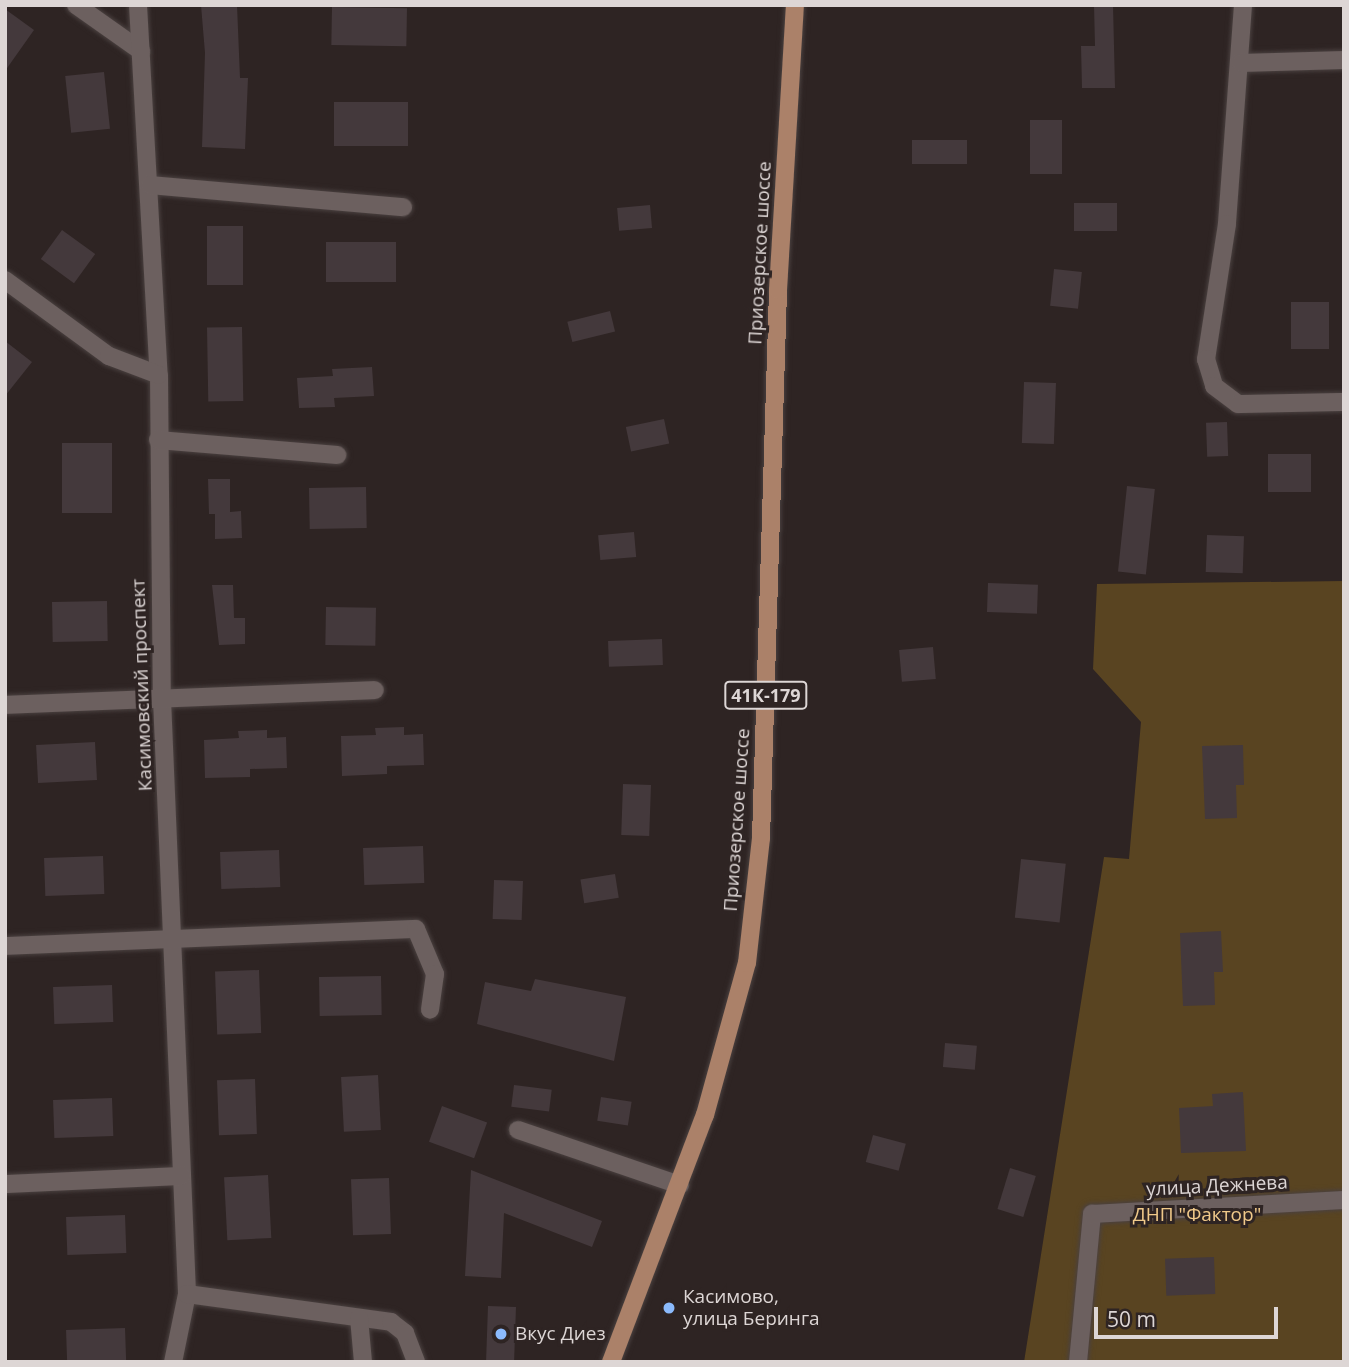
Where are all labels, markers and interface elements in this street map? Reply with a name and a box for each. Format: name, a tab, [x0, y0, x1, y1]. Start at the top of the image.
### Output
street label: Приозерское шоссе	[744, 161, 776, 345]
street label: Касимовский проспект	[127, 578, 157, 792]
road number: 41К-179	[724, 680, 808, 710]
street label: Приозерское шоссе	[719, 728, 755, 912]
street label: улица Дежнева	[1146, 1171, 1288, 1201]
park label: ДНП "Фактор"	[1133, 1204, 1261, 1226]
place label: Касимово, улица Беринга	[683, 1286, 820, 1330]
scale bar	[1097, 1294, 1281, 1338]
marker: Касимово, улица Беринга	[661, 1300, 677, 1316]
text: 50 m	[1107, 1305, 1156, 1333]
place label: Вкус Диез	[515, 1323, 606, 1345]
marker: Вкус Диез	[493, 1326, 509, 1342]

